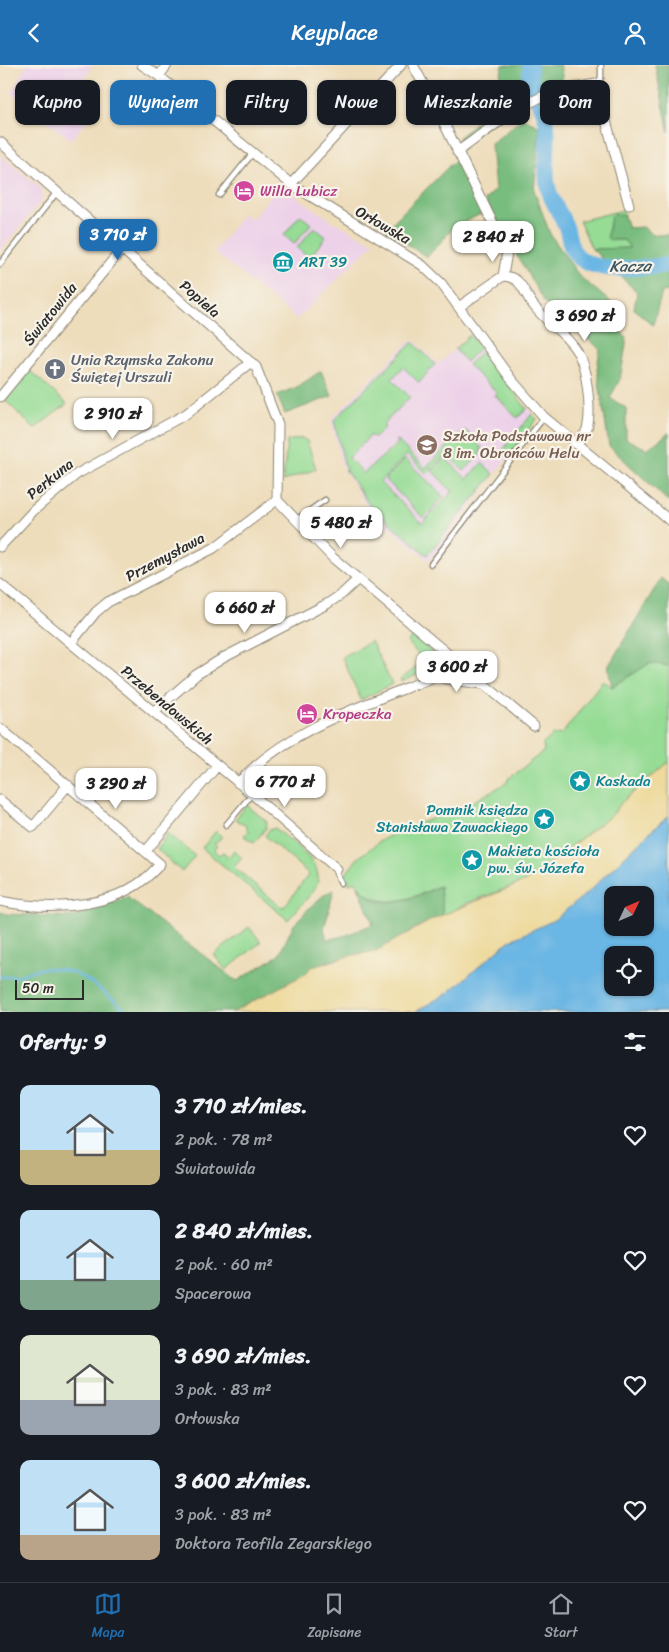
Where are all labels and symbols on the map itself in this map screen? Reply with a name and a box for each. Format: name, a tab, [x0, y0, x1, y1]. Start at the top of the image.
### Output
place label: Willa Lubicz	[260, 178, 338, 204]
hotel icon: Willa Lubicz	[232, 179, 256, 203]
street label: Orłowska	[350, 199, 416, 252]
pin: 3 710 zł	[66, 219, 170, 261]
pin: 2 840 zł	[441, 221, 545, 263]
place label: ART 39	[298, 249, 347, 275]
museum icon: ART 39	[271, 250, 295, 274]
water label: Kacza	[609, 251, 653, 281]
street label: Popiela	[173, 273, 227, 325]
street label: Światowida	[16, 276, 84, 351]
pin: 3 690 zł	[533, 299, 637, 342]
place label: Unia Rzymska Zakonu Świętej Urszuli	[71, 347, 214, 390]
church icon: Unia Rzymska Zakonu Świętej Urszuli	[43, 357, 67, 381]
pin: 2 910 zł	[61, 397, 165, 440]
place label: Szkoła Podstawowa nr 8 im. Obrońców Helu	[443, 423, 591, 466]
school or university icon: Szkoła Podstawowa nr 8 im. Obrońców Helu	[415, 433, 439, 457]
street label: Perkuna	[21, 451, 80, 506]
pin: 5 480 zł	[289, 507, 393, 549]
street label: Przemysława	[121, 525, 210, 589]
pin: 6 660 zł	[193, 591, 297, 634]
pin: 3 600 zł	[405, 651, 509, 693]
street label: Przebendowskich	[115, 658, 219, 752]
place label: Kropeczka	[323, 701, 392, 727]
hotel icon: Kropeczka	[295, 702, 319, 726]
pin: 6 770 zł	[233, 765, 337, 808]
pin: 3 290 zł	[64, 767, 168, 810]
place label: Kaskada	[596, 768, 651, 794]
place icon: Kaskada	[568, 769, 592, 793]
place label: Pomnik księdza Stanisława Zawackiego	[376, 797, 529, 840]
place icon: Pomnik księdza Stanisława Zawackiego	[532, 807, 556, 831]
place label: Makieta kościoła pw. św. Józefa	[487, 838, 600, 881]
place icon: Makieta kościoła pw. św. Józefa	[460, 848, 484, 872]
north arrow	[604, 886, 654, 936]
scale bar	[15, 977, 84, 1000]

